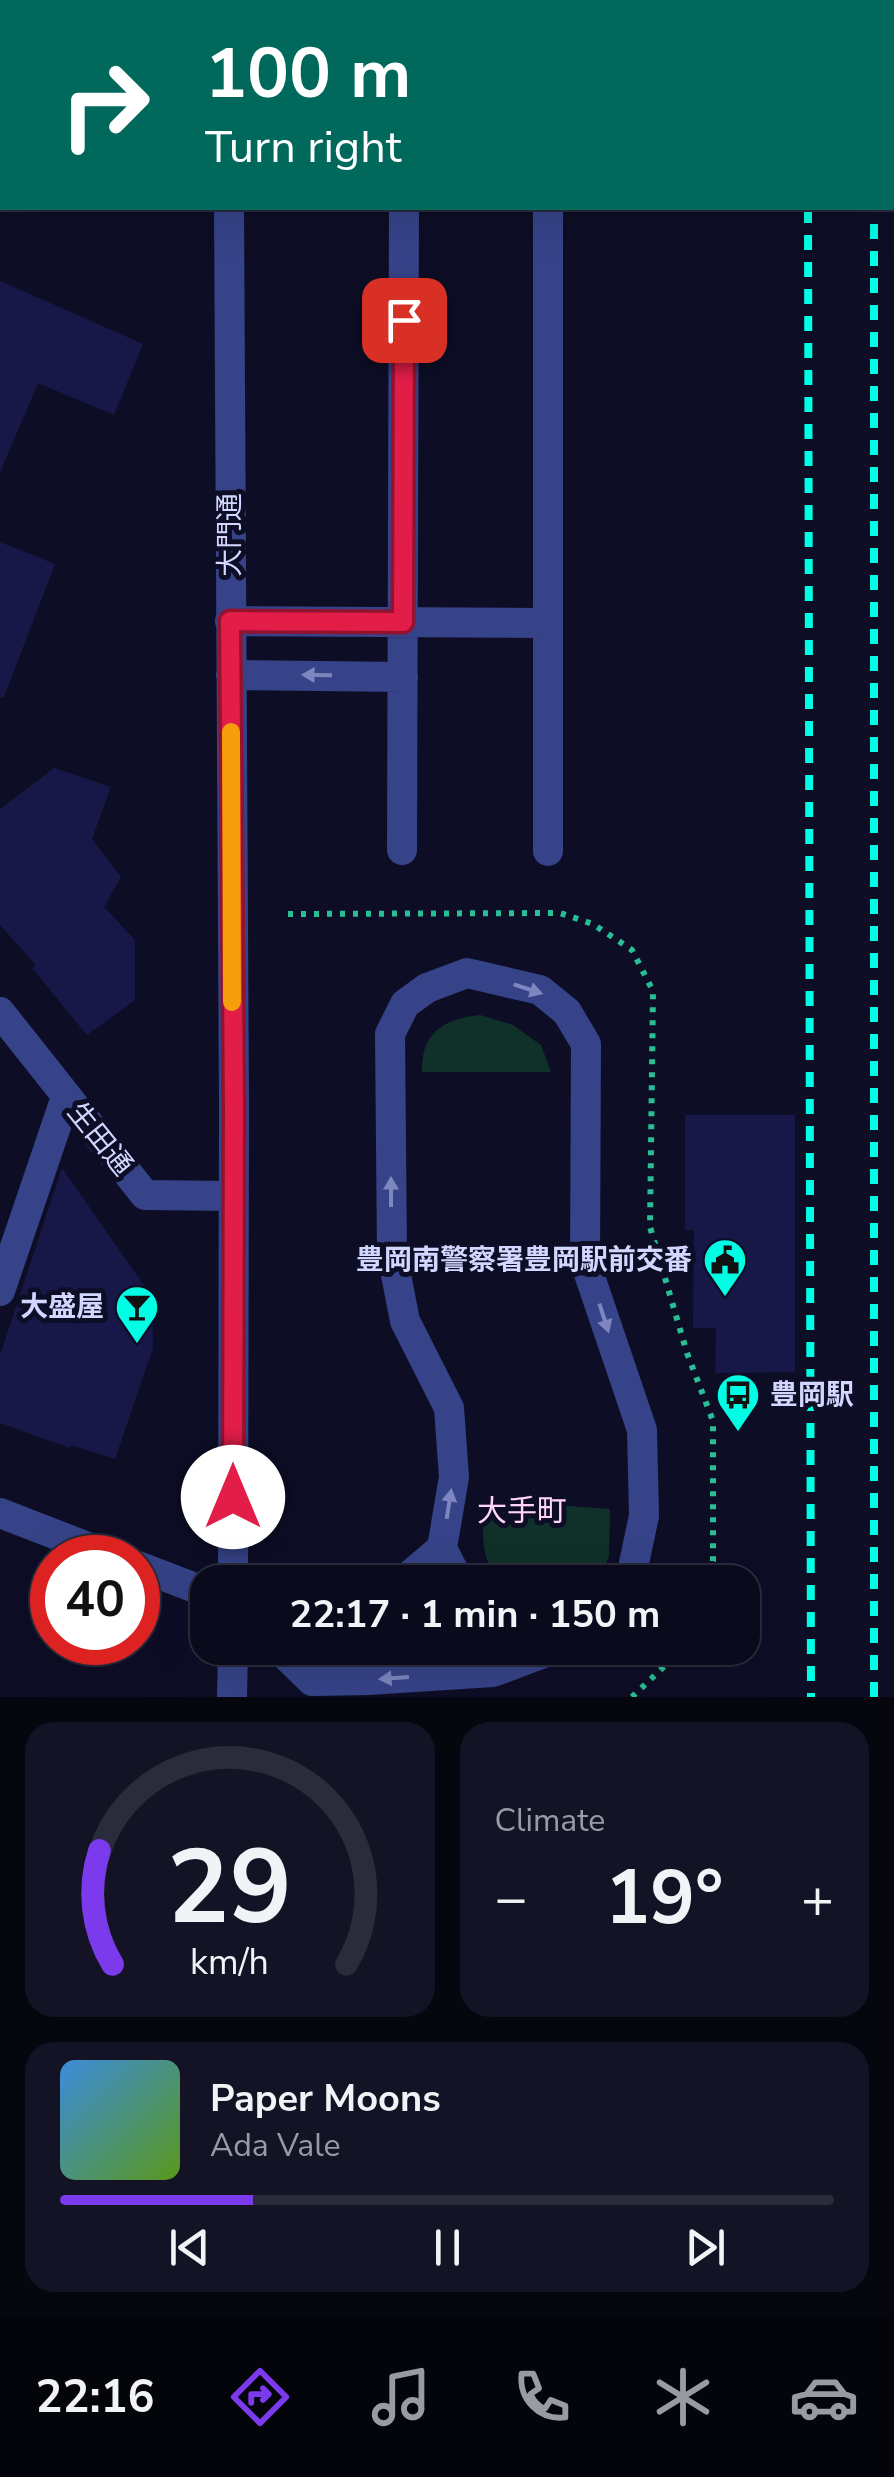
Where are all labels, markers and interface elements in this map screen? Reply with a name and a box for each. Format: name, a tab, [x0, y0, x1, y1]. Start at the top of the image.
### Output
text: 100 m	[205, 26, 411, 122]
icon: right	[40, 40, 170, 170]
text: Turn right	[205, 117, 402, 178]
pin	[362, 278, 447, 363]
icon: arrive	[377, 293, 432, 348]
street label: 大門通	[211, 493, 249, 577]
one-way arrow	[300, 667, 332, 683]
one-way arrow	[514, 982, 544, 997]
street label: 生田通	[59, 1094, 141, 1184]
one-way arrow	[383, 1175, 399, 1207]
public building icon: 豊岡南警察署豊岡駅前交番	[702, 1237, 748, 1298]
place label: 豊岡南警察署豊岡駅前交番	[356, 1241, 692, 1279]
bar icon: 大盛屋	[114, 1284, 160, 1345]
place label: 大盛屋	[20, 1288, 104, 1326]
one-way arrow	[597, 1303, 612, 1333]
bus stop icon: 豊岡駅	[715, 1372, 761, 1433]
place label: 豊岡駅	[770, 1376, 854, 1414]
position arrow	[181, 1445, 285, 1549]
one-way arrow	[442, 1488, 457, 1520]
district label: 大手町	[477, 1491, 567, 1532]
speed limit sign: 40	[30, 1535, 160, 1665]
text: 22:17 · 1 min · 150 m	[290, 1589, 660, 1640]
one-way arrow	[378, 1670, 410, 1686]
text: Climate	[495, 1799, 605, 1842]
text: 29	[167, 1817, 292, 1959]
text: 19°	[605, 1847, 723, 1949]
text: −	[495, 1861, 528, 1936]
text: +	[801, 1861, 834, 1936]
text: km/h	[190, 1938, 269, 1987]
text: Paper Moons	[210, 2073, 441, 2124]
text: Ada Vale	[210, 2124, 341, 2167]
icon: previous	[162, 2220, 217, 2275]
icon: pause	[420, 2220, 475, 2275]
icon: next	[678, 2220, 733, 2275]
icon: directions	[225, 2362, 295, 2432]
icon: music	[366, 2362, 436, 2432]
icon: phone	[507, 2362, 577, 2432]
icon: climate	[648, 2362, 718, 2432]
icon: car	[789, 2362, 859, 2432]
text: 22:16	[35, 2367, 155, 2428]

